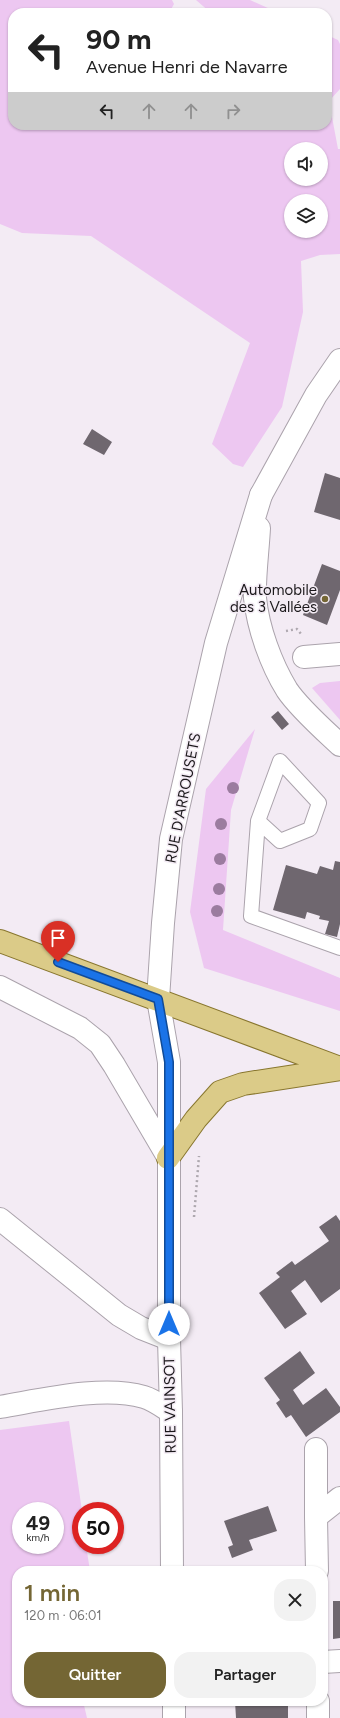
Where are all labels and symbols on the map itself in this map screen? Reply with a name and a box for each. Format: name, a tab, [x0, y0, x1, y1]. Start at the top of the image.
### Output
place label: Automobile des 3 Vallées	[230, 581, 317, 616]
marker: Automobile des 3 Vallées	[320, 594, 330, 604]
street label: RUE D'ARROUSETS	[162, 731, 204, 865]
pin	[41, 921, 75, 962]
position arrow	[148, 1303, 190, 1345]
street label: RUE VAINSOT	[160, 1356, 180, 1454]
speed limit sign: 50	[72, 1502, 124, 1554]

